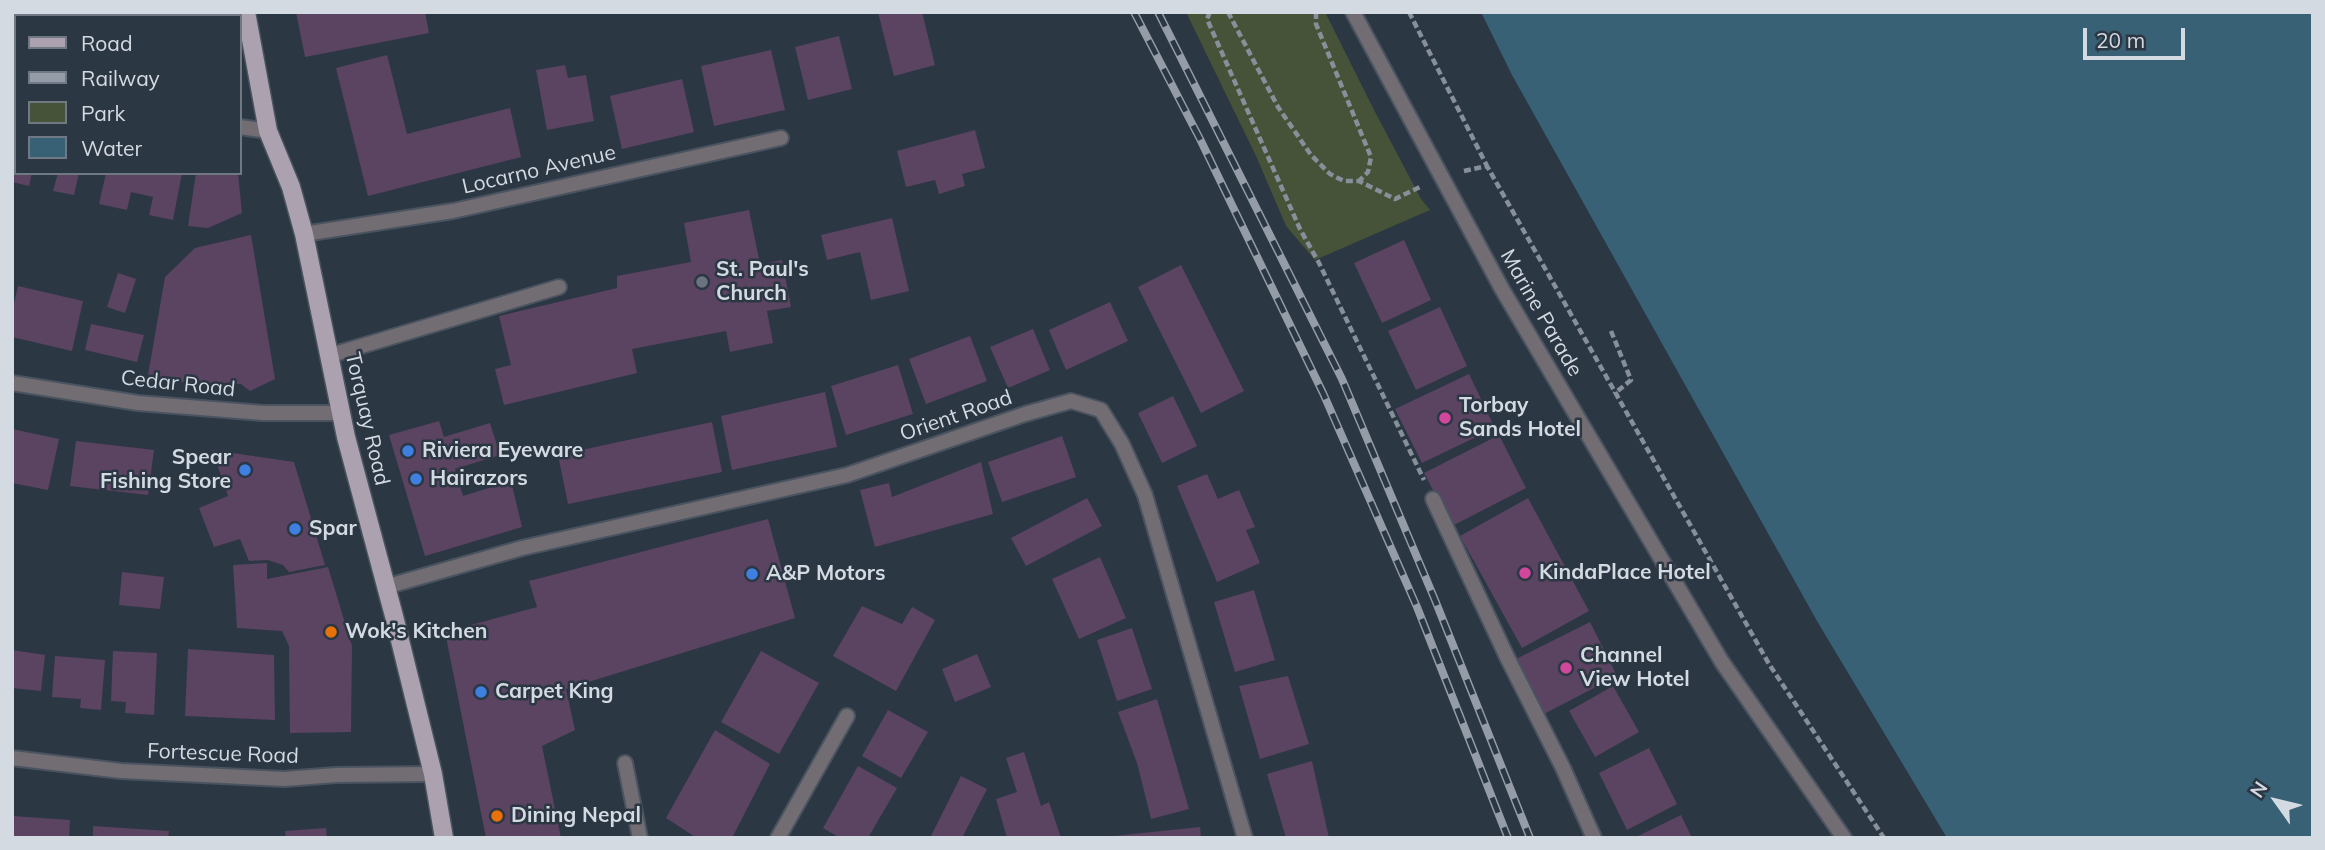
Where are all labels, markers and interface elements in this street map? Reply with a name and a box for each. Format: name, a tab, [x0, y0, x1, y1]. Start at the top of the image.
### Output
legend	[14, 14, 242, 175]
scale bar	[2087, 14, 2188, 58]
text: 20 m	[2096, 27, 2145, 53]
text: Road	[81, 30, 132, 56]
text: Railway	[81, 65, 160, 91]
text: Park	[81, 100, 125, 126]
text: Water	[81, 135, 142, 161]
street label: Locarno Avenue	[460, 140, 618, 200]
street label: Marine Parade	[1494, 245, 1588, 381]
place label: St. Paul's Church	[716, 257, 809, 307]
marker: St. Paul's Church	[694, 274, 710, 290]
street label: Torquay Road	[339, 350, 395, 488]
street label: Cedar Road	[120, 365, 236, 403]
street label: Orient Road	[897, 385, 1015, 447]
place label: Torbay Sands Hotel	[1459, 393, 1581, 443]
marker: Torbay Sands Hotel	[1437, 410, 1453, 426]
place label: Riviera Eyeware	[422, 438, 583, 464]
marker: Riviera Eyeware	[400, 443, 416, 459]
place label: Spear Fishing Store	[100, 445, 231, 495]
marker: Spear Fishing Store	[237, 462, 253, 478]
place label: Hairazors	[430, 466, 528, 492]
marker: Hairazors	[408, 471, 424, 487]
place label: Spar	[309, 516, 357, 542]
marker: Spar	[287, 521, 303, 537]
place label: KindaPlace Hotel	[1539, 560, 1711, 586]
place label: A&P Motors	[766, 561, 885, 587]
marker: KindaPlace Hotel	[1517, 565, 1533, 581]
marker: A&P Motors	[744, 566, 760, 582]
place label: Wok's Kitchen	[345, 619, 487, 645]
marker: Wok's Kitchen	[323, 624, 339, 640]
place label: Channel View Hotel	[1580, 643, 1690, 693]
marker: Channel View Hotel	[1558, 660, 1574, 676]
place label: Carpet King	[495, 679, 614, 705]
marker: Carpet King	[473, 684, 489, 700]
street label: Fortescue Road	[147, 739, 299, 769]
north arrow	[2241, 766, 2311, 836]
text: N	[2245, 777, 2273, 802]
place label: Dining Nepal	[511, 803, 641, 829]
marker: Dining Nepal	[489, 808, 505, 824]

